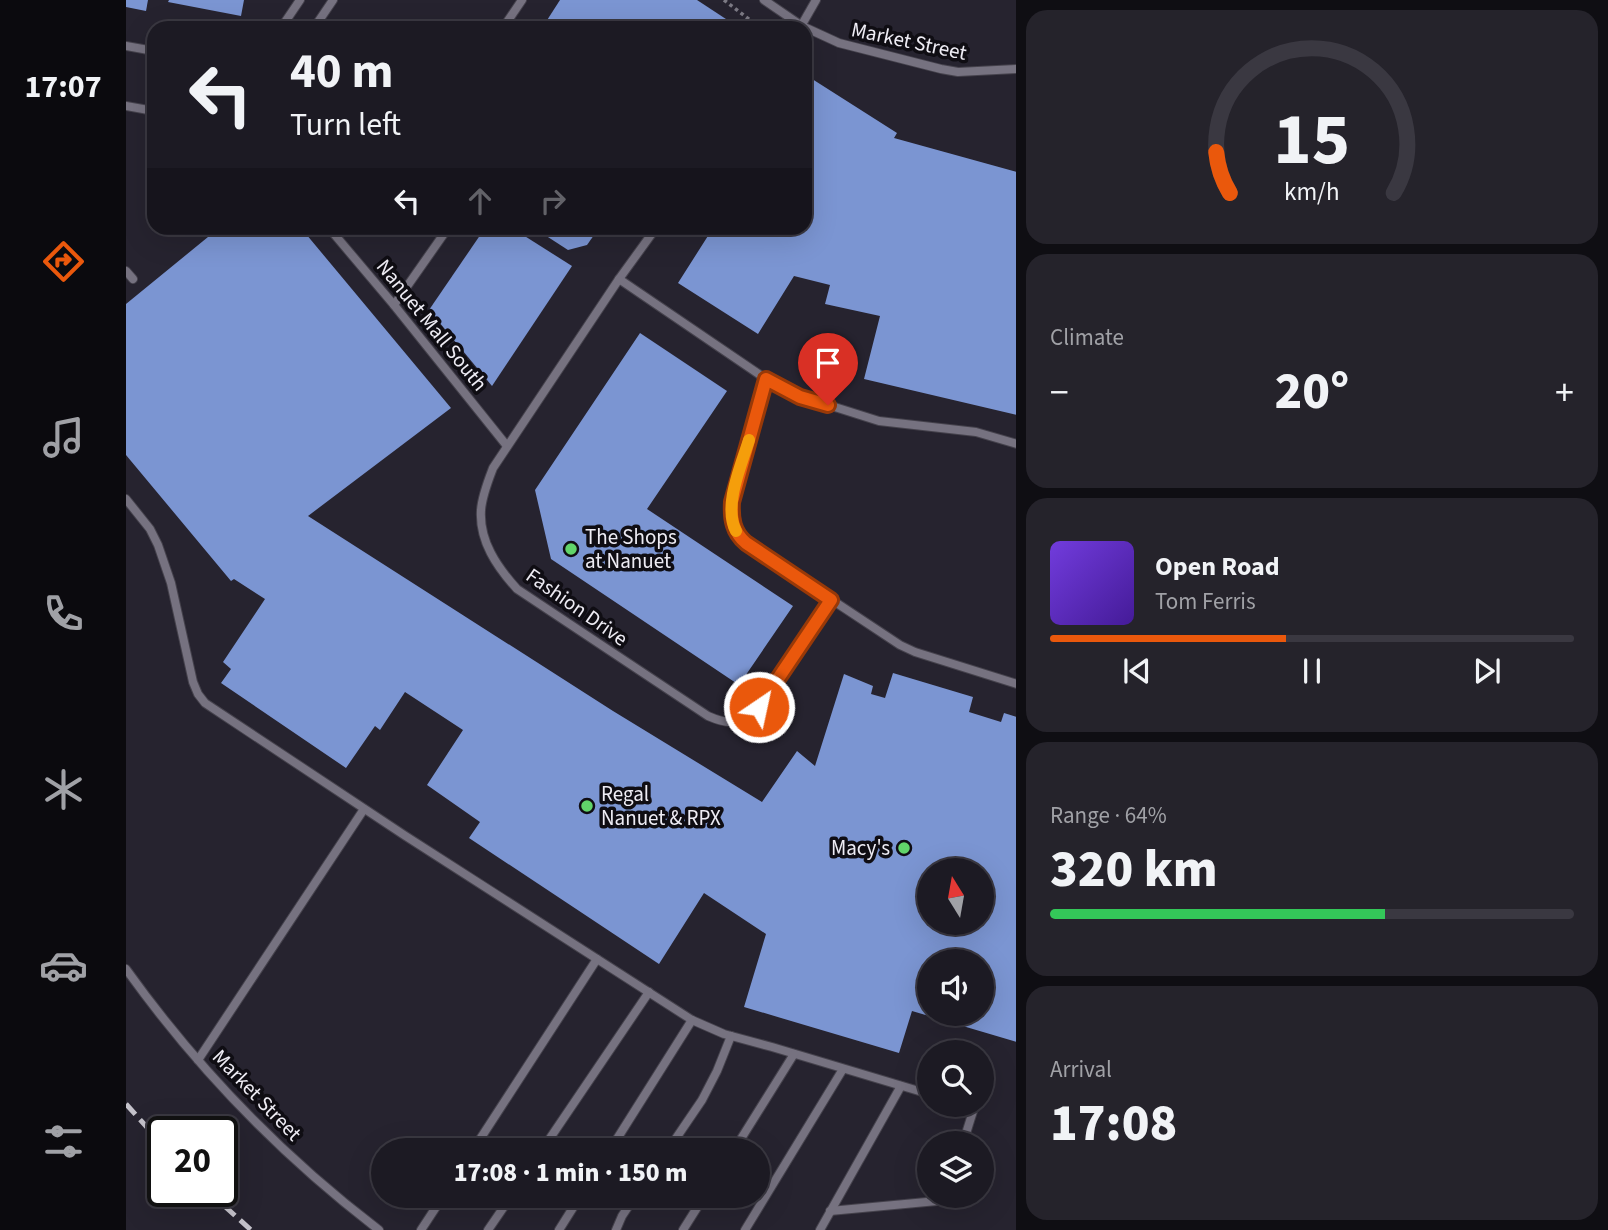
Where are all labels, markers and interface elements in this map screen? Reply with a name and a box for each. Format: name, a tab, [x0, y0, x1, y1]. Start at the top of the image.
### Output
street label: Market Street	[849, 14, 969, 68]
text: 40 m	[290, 37, 394, 107]
icon: left	[175, 49, 266, 140]
text: 17:07	[24, 64, 102, 110]
text: 15	[1274, 88, 1350, 192]
text: Turn left	[290, 102, 401, 148]
text: km/h	[1284, 174, 1340, 210]
icon: left	[388, 182, 426, 220]
icon: ahead	[461, 182, 499, 220]
icon: right	[534, 182, 572, 220]
icon: directions	[39, 237, 88, 286]
street label: Nanuet Mall South	[369, 253, 495, 397]
text: Climate	[1050, 321, 1124, 354]
pin	[798, 333, 858, 405]
icon: arrive	[809, 344, 847, 382]
text: 20°	[1275, 355, 1349, 429]
text: −	[1050, 366, 1069, 420]
text: +	[1555, 366, 1574, 420]
icon: music	[39, 413, 88, 462]
place label: The Shops at Nanuet	[585, 522, 677, 576]
marker: The Shops at Nanuet	[563, 541, 579, 557]
text: Open Road	[1155, 548, 1280, 585]
street label: Fashion Drive	[520, 561, 634, 653]
text: Tom Ferris	[1155, 585, 1256, 618]
icon: phone	[39, 589, 88, 638]
icon: previous	[1118, 652, 1156, 690]
icon: pause	[1293, 652, 1331, 690]
icon: next	[1468, 652, 1506, 690]
position arrow	[722, 670, 796, 744]
icon: climate	[39, 765, 88, 814]
place label: Regal Nanuet & RPX	[601, 779, 721, 833]
marker: Regal Nanuet & RPX	[579, 798, 595, 814]
text: Range · 64%	[1050, 799, 1167, 832]
place label: Macy's	[831, 833, 890, 863]
text: 320 km	[1050, 833, 1218, 907]
marker: Macy's	[896, 840, 912, 856]
north arrow	[917, 858, 994, 934]
map controls	[917, 858, 994, 1208]
icon: car	[39, 941, 88, 990]
button: sound	[917, 949, 994, 1026]
button: search	[917, 1040, 994, 1117]
street label: Market Street	[205, 1042, 309, 1148]
text: Arrival	[1050, 1053, 1112, 1086]
text: 17:08	[1050, 1087, 1177, 1161]
speed limit sign: 20	[147, 1116, 238, 1207]
icon: filters	[39, 1117, 88, 1166]
button: layers	[917, 1131, 994, 1208]
text: 17:08 · 1 min · 150 m	[454, 1154, 687, 1191]

